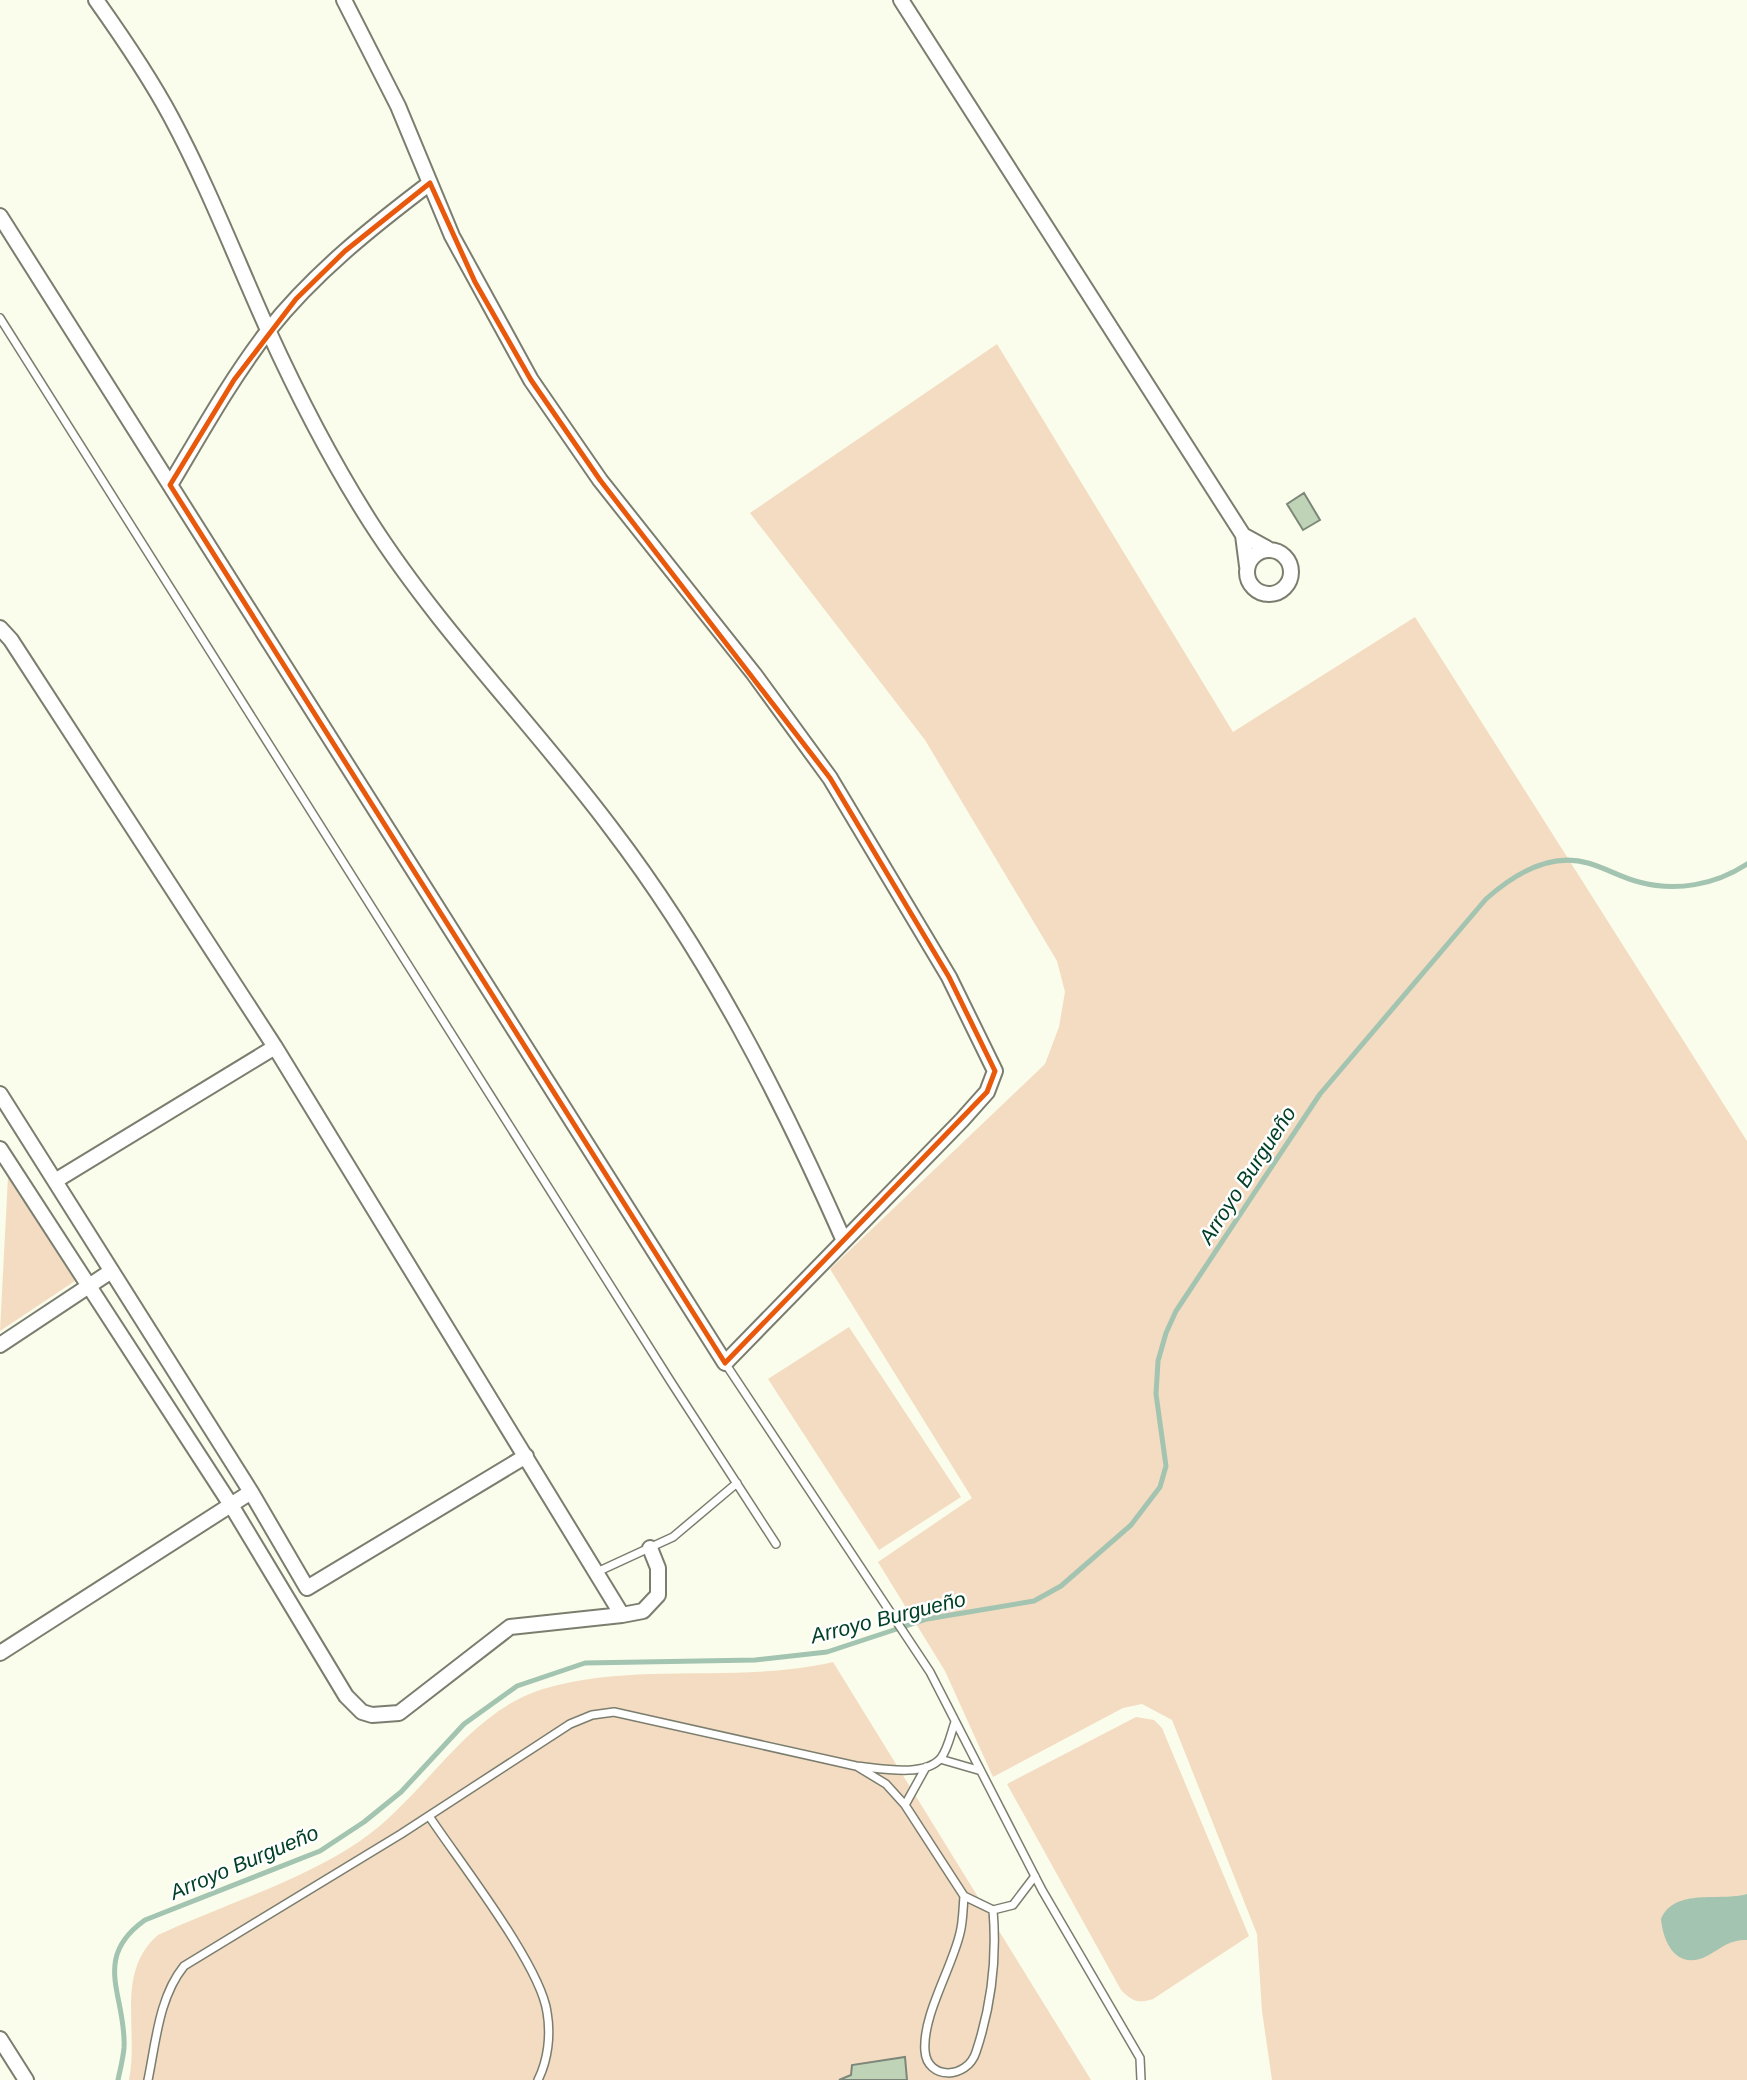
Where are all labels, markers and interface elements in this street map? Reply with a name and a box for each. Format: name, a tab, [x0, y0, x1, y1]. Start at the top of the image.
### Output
water label: Arroyo Burgueño	[1193, 1102, 1300, 1250]
water label: Arroyo Burgueño	[806, 1587, 968, 1648]
water label: Arroyo Burgueño	[165, 1820, 322, 1904]

